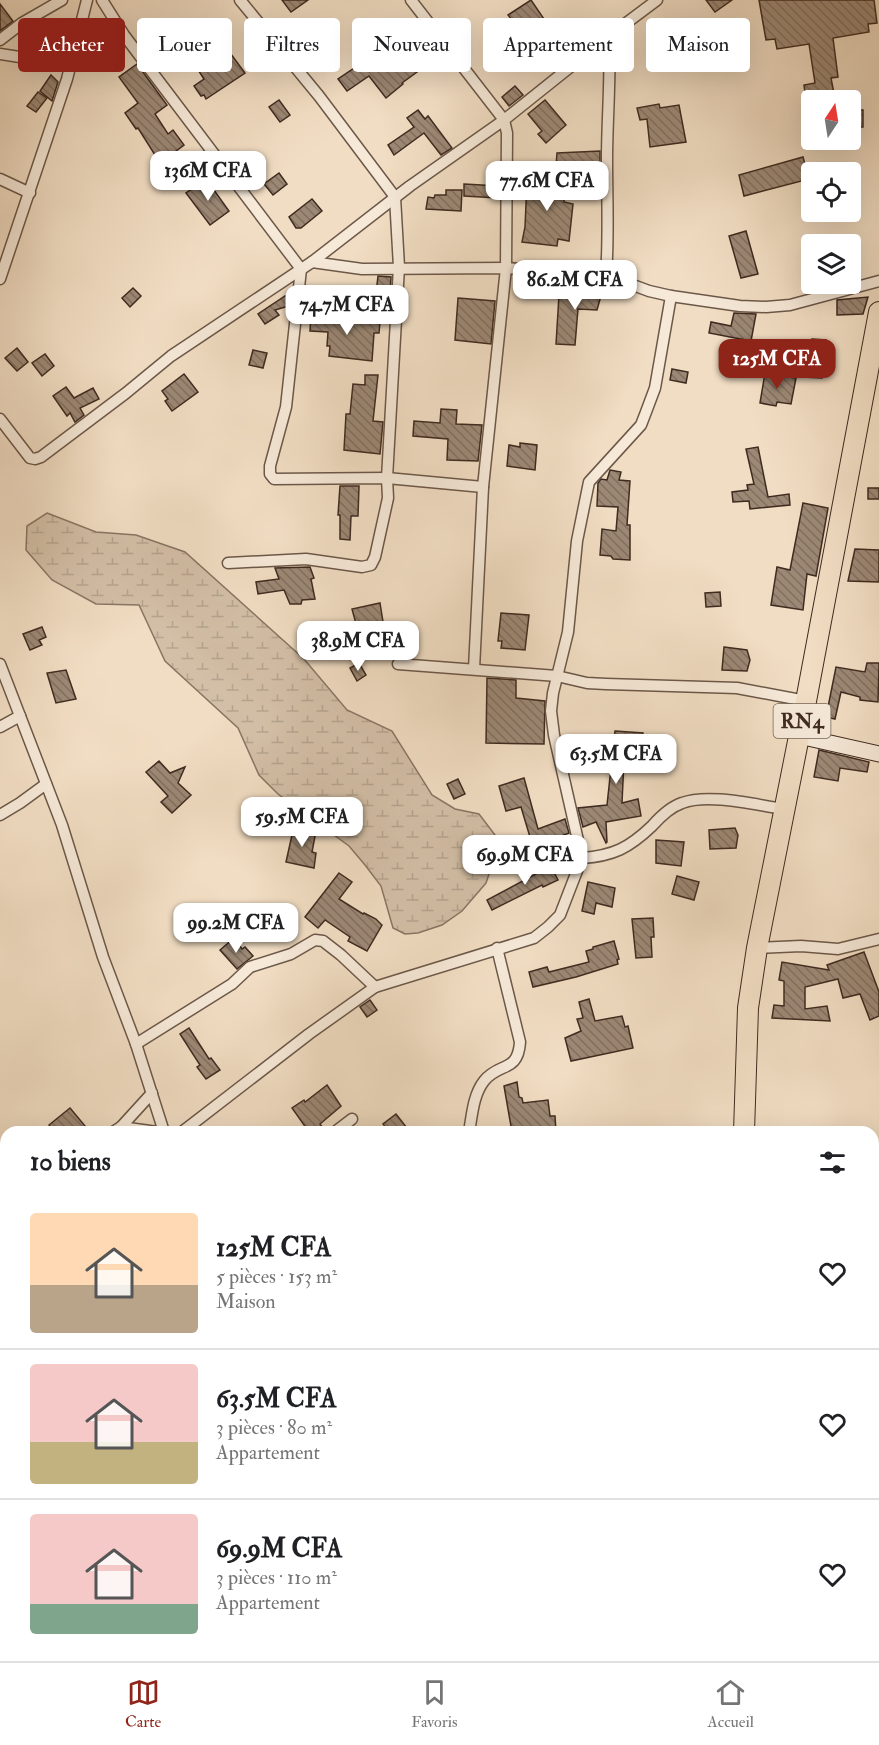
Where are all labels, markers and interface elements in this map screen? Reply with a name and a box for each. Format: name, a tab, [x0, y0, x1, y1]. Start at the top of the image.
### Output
chip: Acheter	[18, 18, 125, 72]
chip: Louer	[137, 18, 232, 72]
chip: Filtres	[244, 18, 340, 72]
chip: Nouveau	[352, 18, 471, 72]
chip: Appartement	[483, 18, 634, 72]
chip: Maison	[646, 18, 750, 72]
north arrow	[801, 90, 861, 150]
map controls	[801, 90, 861, 294]
pin: 136M CFA	[146, 151, 270, 202]
text: 136M CFA	[164, 158, 252, 183]
pin: 77.6M CFA	[478, 161, 616, 212]
button: locate	[801, 162, 861, 222]
text: 77.6M CFA	[500, 168, 594, 193]
button: layers	[801, 234, 861, 294]
pin: 86.2M CFA	[506, 260, 644, 311]
text: 86.2M CFA	[527, 267, 623, 292]
pin: 74.7M CFA	[278, 285, 416, 336]
text: 74.7M CFA	[300, 292, 394, 317]
pin: 125M CFA	[715, 339, 839, 390]
text: 125M CFA	[733, 346, 821, 371]
pin: 38.9M CFA	[289, 621, 427, 672]
text: 38.9M CFA	[311, 628, 405, 653]
road number: RN4	[774, 704, 830, 738]
pin: 63.5M CFA	[547, 734, 685, 785]
text: 63.5M CFA	[570, 741, 662, 766]
pin: 59.5M CFA	[233, 797, 371, 848]
text: 59.5M CFA	[255, 804, 349, 829]
pin: 69.9M CFA	[456, 835, 594, 886]
text: 69.9M CFA	[476, 842, 574, 867]
pin: 99.2M CFA	[167, 903, 305, 954]
text: 99.2M CFA	[187, 910, 285, 935]
text: 10 biens	[30, 1146, 111, 1178]
icon: filters	[816, 1146, 849, 1179]
text: 125M CFA	[216, 1232, 331, 1264]
icon: home	[78, 1237, 150, 1309]
icon: heart	[816, 1257, 849, 1290]
text: 5 pièces · 153 m²	[216, 1264, 337, 1289]
text: Maison	[216, 1289, 276, 1314]
text: 63.5M CFA	[216, 1383, 337, 1415]
icon: home	[78, 1388, 150, 1460]
icon: heart	[816, 1408, 849, 1441]
text: 3 pièces · 80 m²	[216, 1415, 332, 1440]
text: Appartement	[216, 1440, 320, 1465]
text: 69.9M CFA	[216, 1533, 342, 1565]
icon: home	[78, 1538, 150, 1610]
icon: heart	[816, 1558, 849, 1591]
text: 3 pièces · 110 m²	[216, 1565, 337, 1590]
text: Appartement	[216, 1590, 320, 1615]
tab: Carte	[125, 1676, 161, 1732]
tab: Favoris	[411, 1676, 457, 1732]
tab: Accueil	[708, 1676, 754, 1732]

